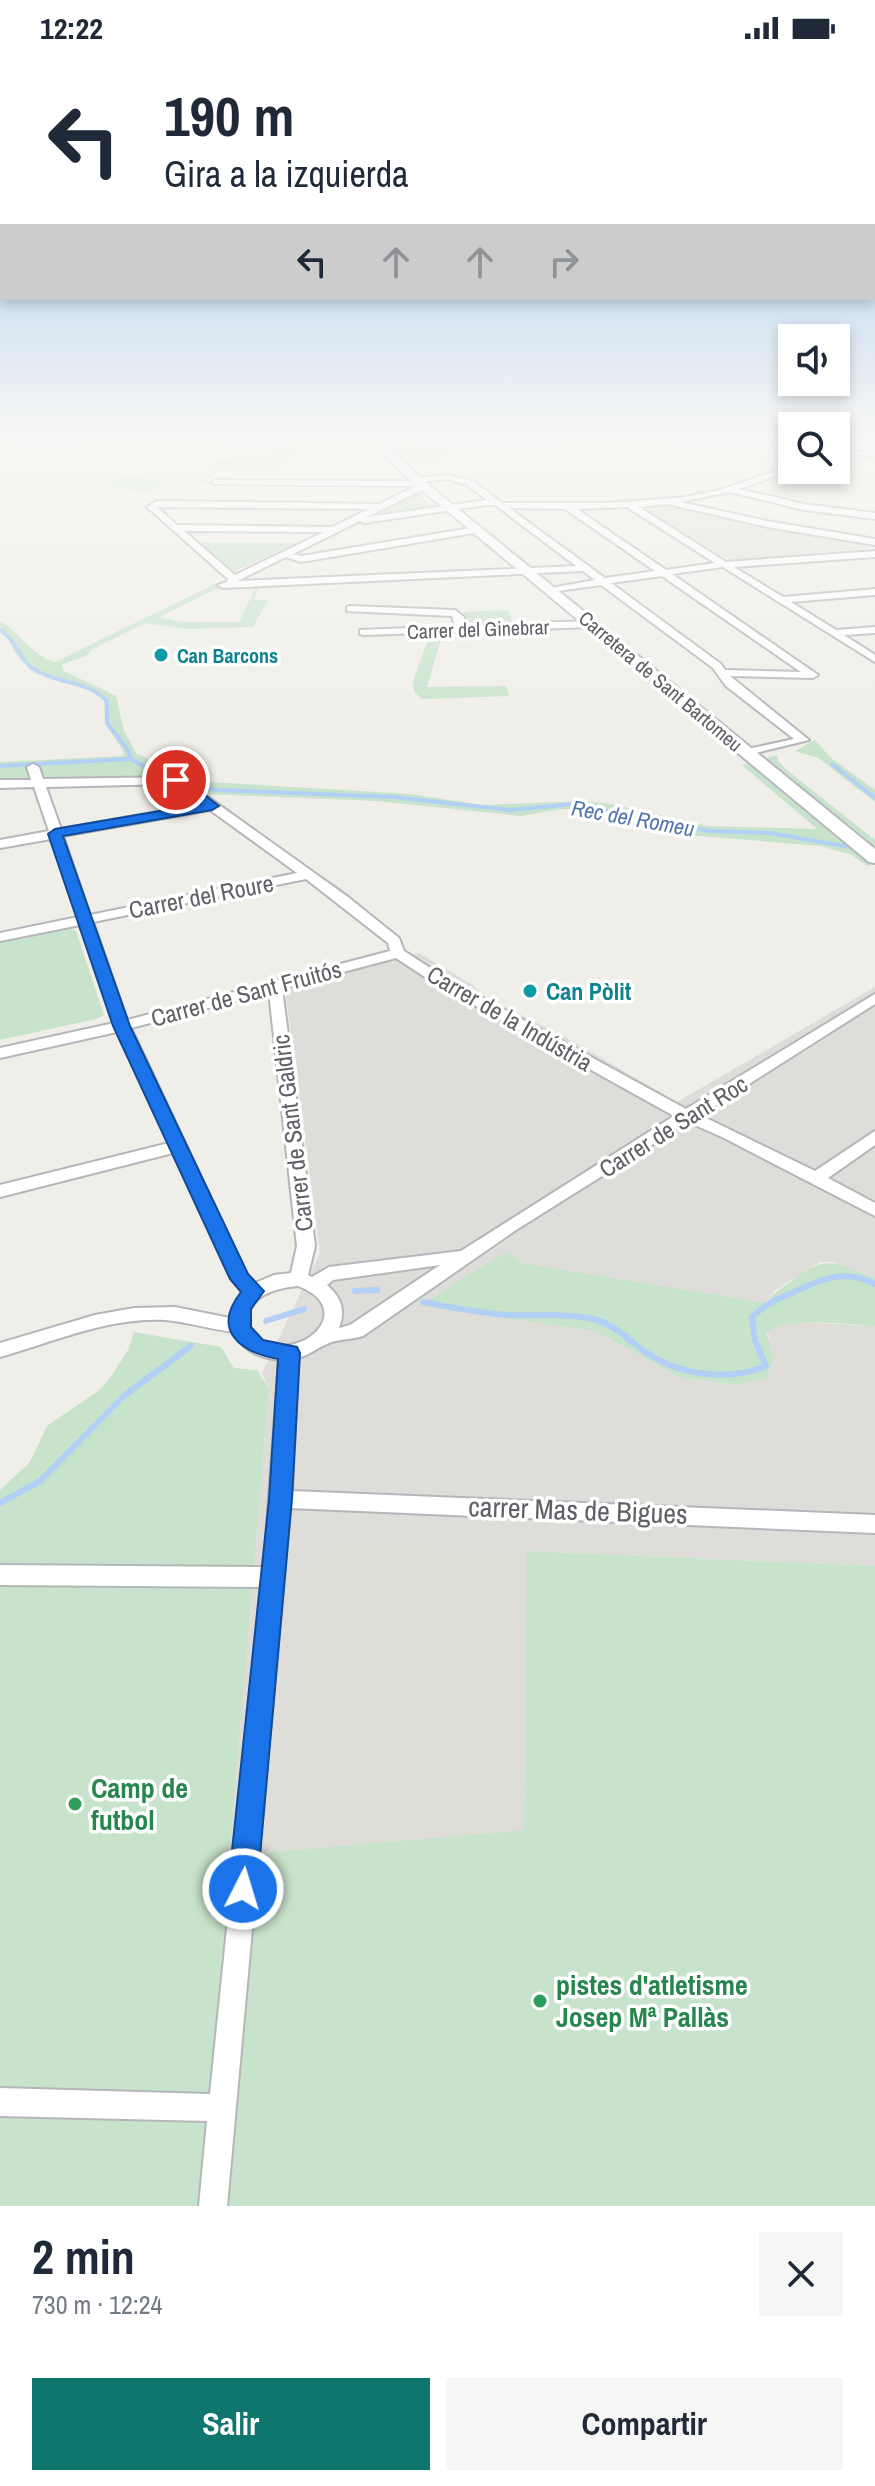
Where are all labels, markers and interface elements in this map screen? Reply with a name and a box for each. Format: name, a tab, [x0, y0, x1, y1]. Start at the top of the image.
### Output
text: 12:22	[40, 8, 103, 48]
text: 190 m	[164, 78, 294, 153]
icon: left	[32, 88, 136, 192]
text: Gira a la izquierda	[164, 150, 409, 198]
icon: left	[290, 240, 334, 284]
icon: ahead	[374, 240, 418, 284]
icon: ahead	[458, 240, 502, 284]
icon: right	[542, 240, 586, 284]
map controls	[778, 324, 850, 484]
button: sound	[778, 324, 850, 396]
button: search	[778, 412, 850, 484]
street label: Carretera de Sant Bartomeu	[573, 604, 749, 758]
street label: Carrer del Ginebrar	[406, 613, 550, 645]
place label: Can Barcons	[177, 642, 278, 669]
marker: Can Barcons	[152, 646, 170, 664]
pin	[142, 746, 210, 814]
icon: arrive	[154, 758, 198, 802]
water label: Rec del Romeu	[569, 792, 697, 844]
street label: Carrer del Roure	[126, 866, 276, 926]
street label: Carrer de Sant Fruitós	[147, 952, 345, 1034]
street label: Carrer de la Indústria	[421, 958, 599, 1078]
place label: Can Pòlit	[546, 975, 632, 1007]
marker: Can Pòlit	[521, 982, 539, 1000]
street label: Carrer de Sant Galdric	[264, 1033, 320, 1233]
street label: Carrer de Sant Roc	[593, 1067, 753, 1184]
street label: carrer Mas de Bigues	[468, 1487, 688, 1533]
place label: Camp de futbol	[91, 1769, 188, 1839]
marker: Camp de futbol	[66, 1795, 84, 1813]
position arrow	[201, 1847, 285, 1931]
place label: pistes d'atletisme Josep Mª Pallàs	[556, 1966, 748, 2036]
marker: pistes d'atletisme Josep Mª Pallàs	[531, 1992, 549, 2010]
text: 2 min	[32, 2224, 135, 2289]
button: close	[759, 2232, 843, 2316]
text: 730 m · 12:24	[32, 2287, 162, 2322]
button: Salir	[32, 2378, 430, 2470]
button: Compartir	[446, 2378, 843, 2470]

